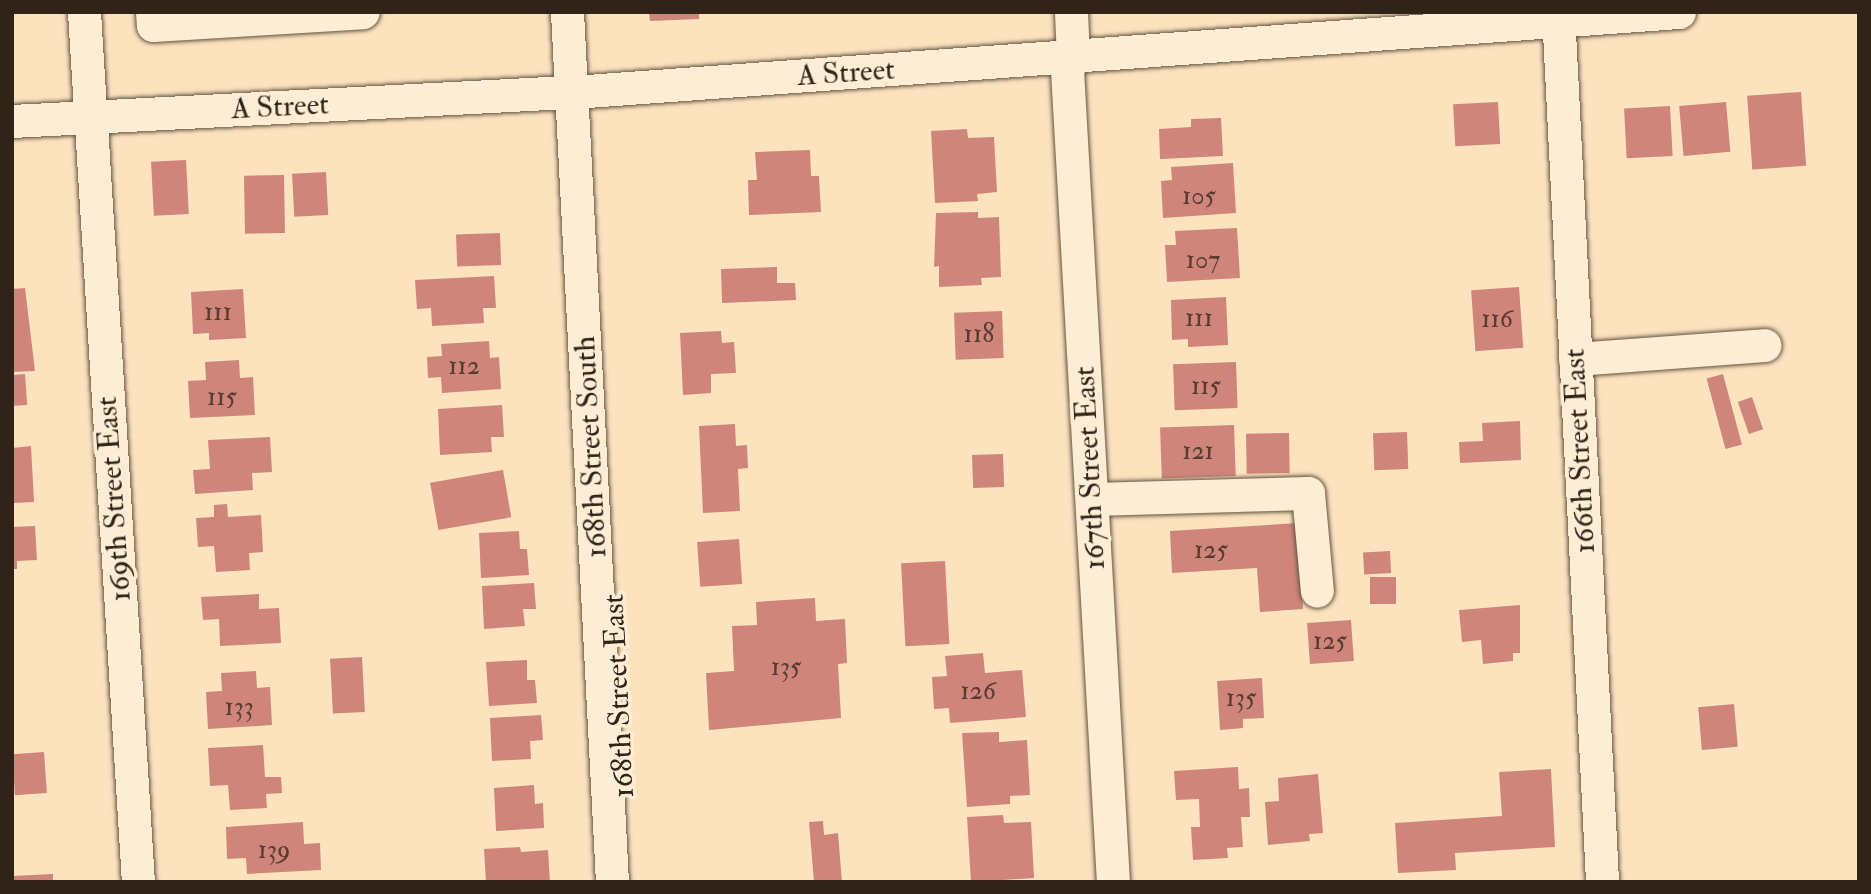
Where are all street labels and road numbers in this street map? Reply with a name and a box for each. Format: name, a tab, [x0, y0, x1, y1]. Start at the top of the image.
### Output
street label: A Street	[796, 52, 896, 94]
street label: A Street	[230, 86, 330, 128]
street label: 168th Street South	[567, 335, 615, 559]
street label: 166th Street East	[1557, 348, 1603, 554]
street label: 167th Street East	[1067, 365, 1113, 571]
street label: 169th Street East	[89, 395, 139, 603]
street label: 168th Street East	[596, 593, 642, 799]

